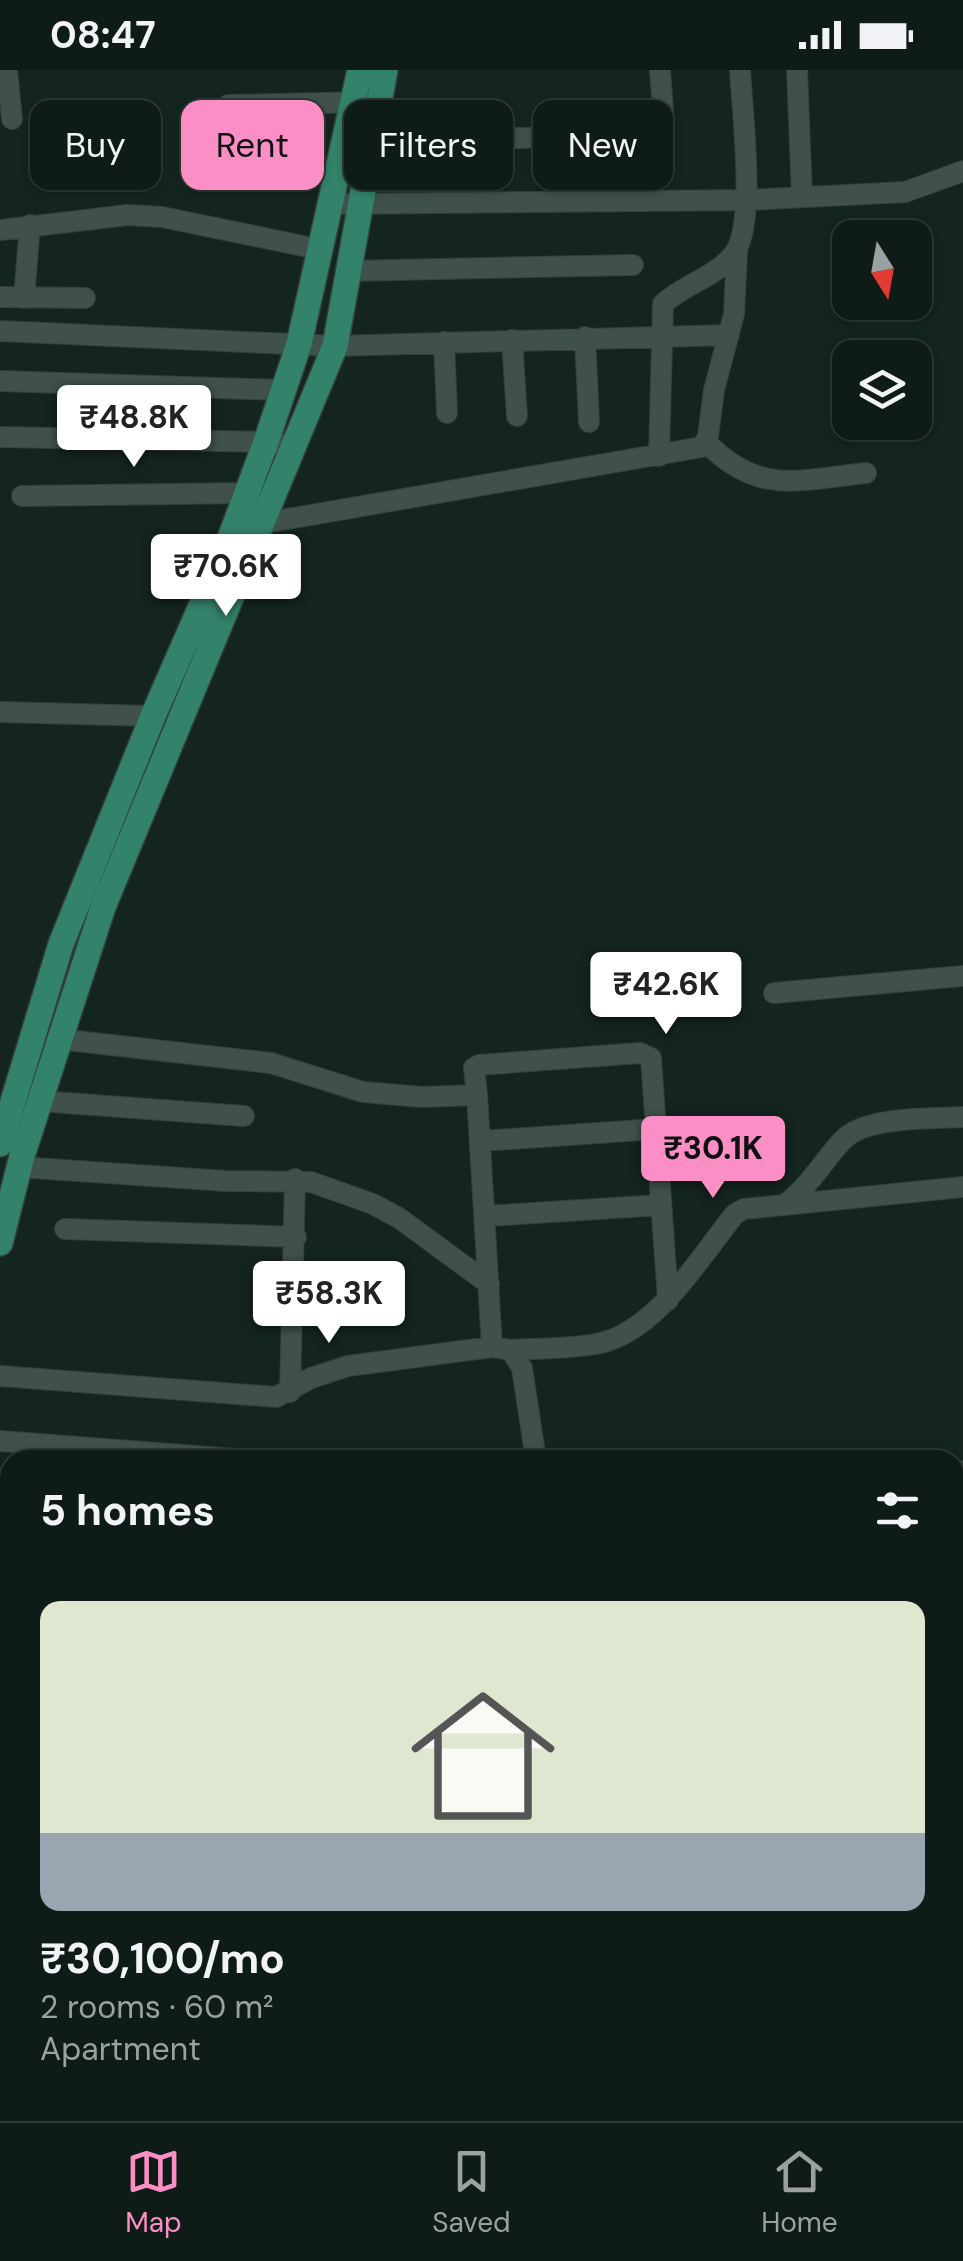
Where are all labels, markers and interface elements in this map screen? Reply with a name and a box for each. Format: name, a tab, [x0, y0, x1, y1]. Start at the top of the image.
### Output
text: 08:47	[50, 10, 156, 60]
chip: Buy	[30, 100, 161, 190]
chip: Rent	[181, 100, 324, 190]
chip: Filters	[344, 100, 513, 190]
chip: New	[533, 100, 673, 190]
north arrow	[832, 220, 932, 320]
map controls	[832, 220, 932, 440]
button: layers	[832, 340, 932, 440]
pin: ₹48.8K	[53, 385, 215, 470]
text: ₹48.8K	[79, 396, 189, 438]
pin: ₹70.6K	[145, 534, 307, 619]
text: ₹70.6K	[173, 545, 279, 587]
pin: ₹42.6K	[585, 952, 747, 1037]
text: ₹42.6K	[612, 963, 720, 1005]
pin: ₹30.1K	[632, 1116, 794, 1201]
text: ₹30.1K	[663, 1127, 763, 1169]
pin: ₹58.3K	[248, 1261, 410, 1346]
text: ₹58.3K	[275, 1272, 383, 1314]
text: 5 homes	[40, 1483, 215, 1538]
icon: filters	[870, 1483, 925, 1538]
icon: home	[393, 1666, 573, 1846]
text: ₹30,100/mo	[40, 1931, 285, 1986]
text: 2 rooms · 60 m²	[40, 1986, 274, 2028]
text: Apartment	[40, 2028, 201, 2070]
tab: Map	[125, 2144, 182, 2241]
tab: Saved	[432, 2144, 511, 2241]
tab: Home	[761, 2144, 838, 2241]

